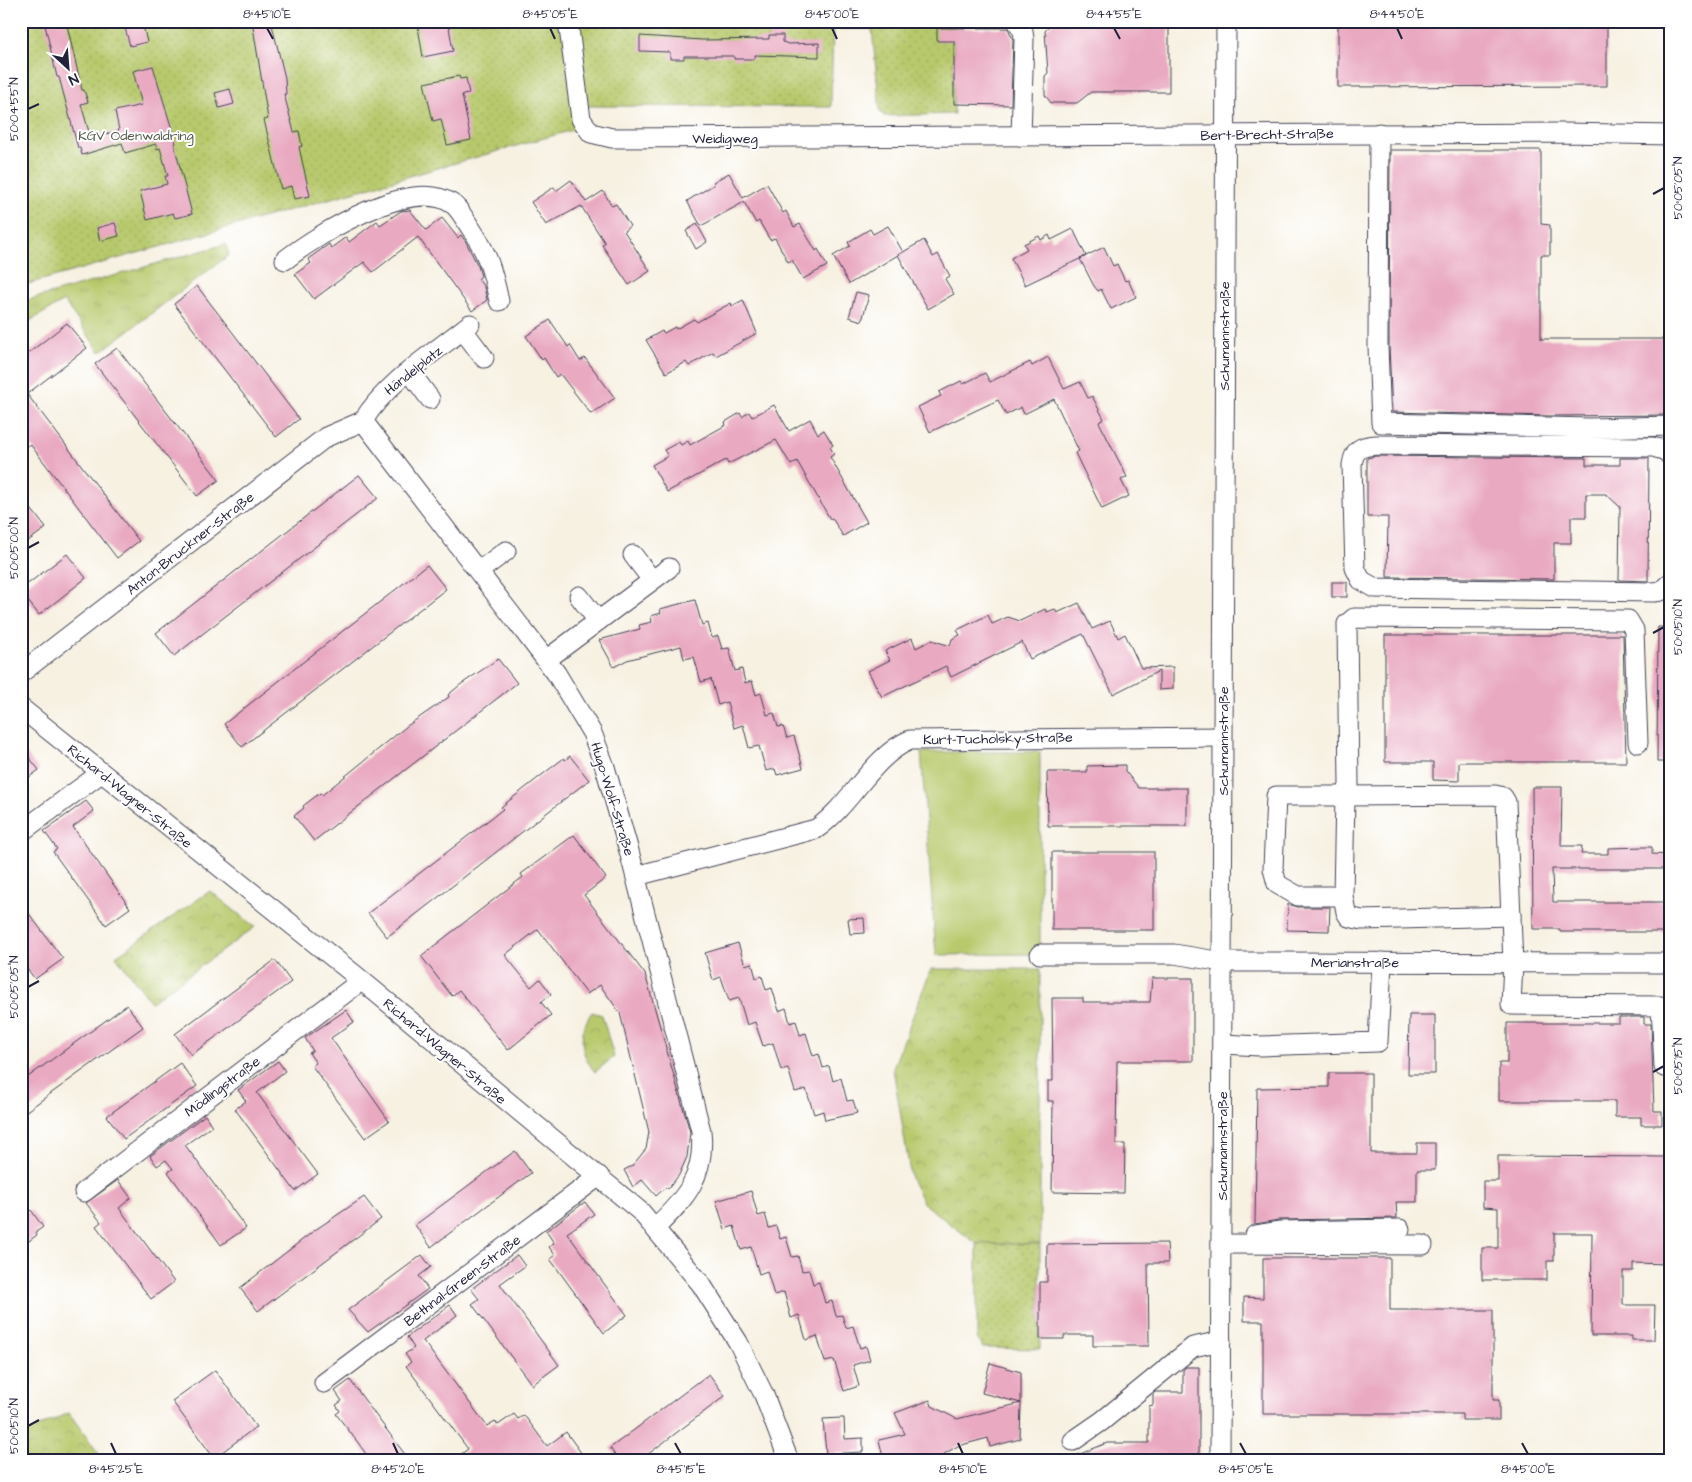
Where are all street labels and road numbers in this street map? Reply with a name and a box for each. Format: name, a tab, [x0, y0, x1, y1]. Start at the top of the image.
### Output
street label: Bert-Brecht-Straße	[1200, 124, 1334, 146]
street label: Weidigweg	[692, 129, 758, 149]
street label: Schumannstraße	[1215, 281, 1235, 390]
street label: Händelplatz	[380, 341, 447, 400]
street label: Anton-Bruckner-Straße	[123, 487, 259, 600]
street label: Schumannstraße	[1214, 686, 1234, 795]
street label: Kurt-Tucholsky-Straße	[923, 728, 1073, 750]
street label: Richard-Wagner-Straße	[63, 740, 196, 854]
street label: Hugo-Wolf-Straße	[585, 740, 639, 859]
street label: Merianstraße	[1311, 953, 1400, 973]
street label: Richard-Wagner-Straße	[378, 994, 511, 1110]
street label: Mödlingstraße	[181, 1051, 265, 1122]
street label: Schumannstraße	[1213, 1091, 1233, 1200]
street label: Bethnal-Green-Straße	[400, 1230, 526, 1331]

